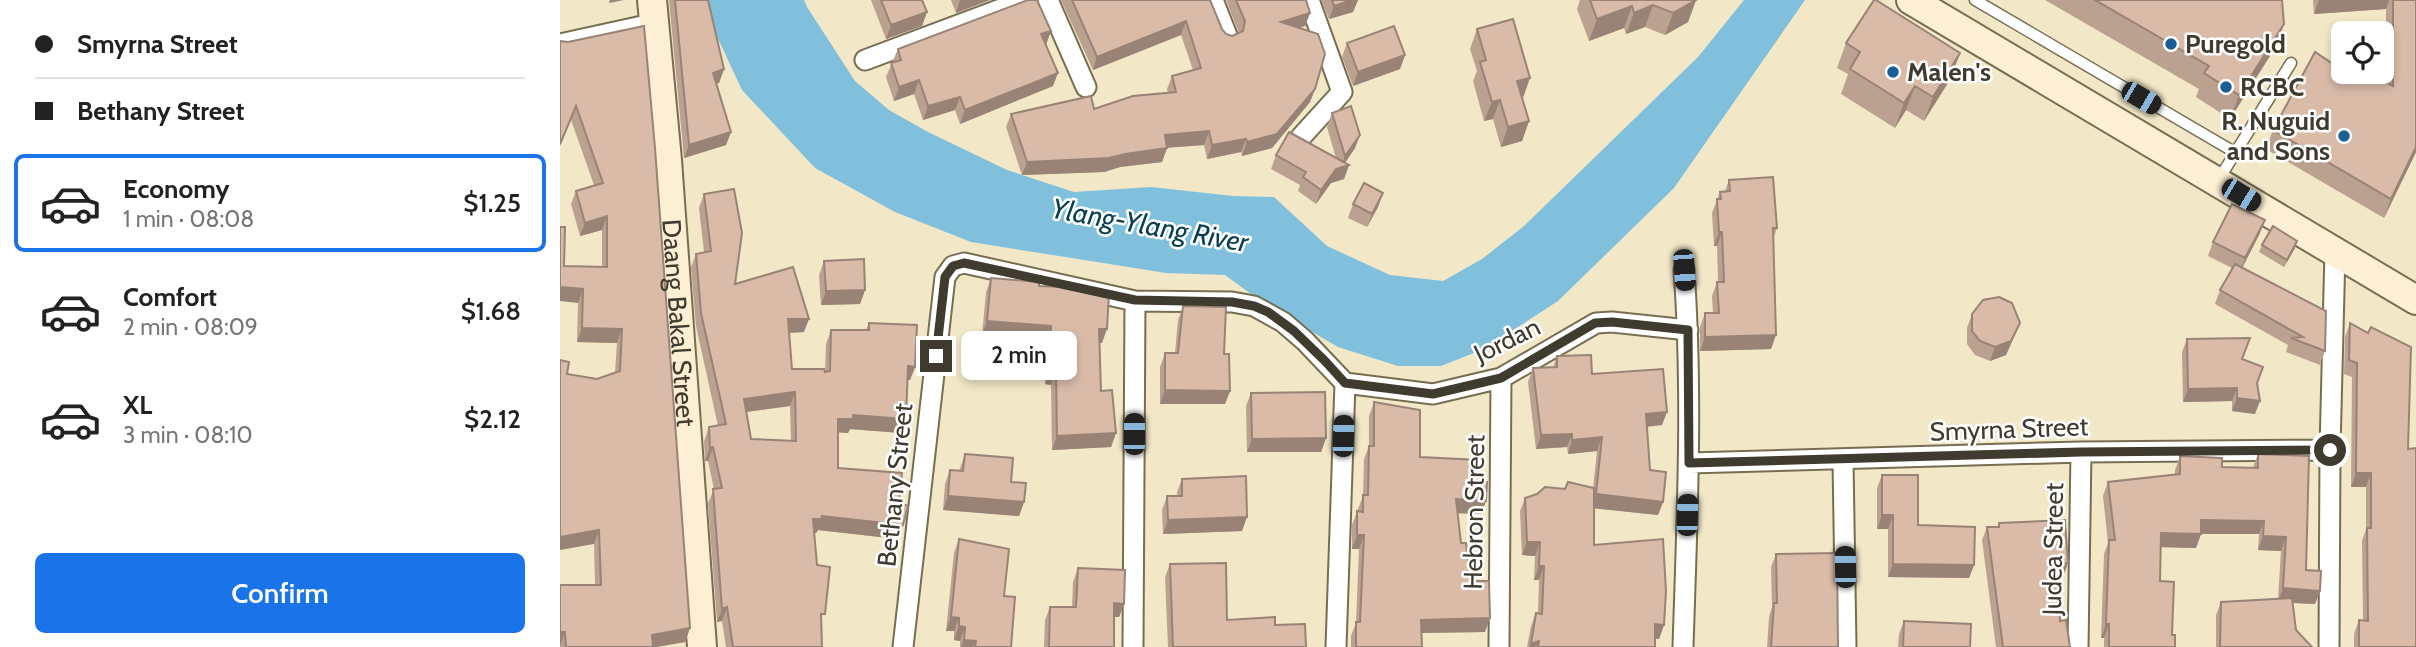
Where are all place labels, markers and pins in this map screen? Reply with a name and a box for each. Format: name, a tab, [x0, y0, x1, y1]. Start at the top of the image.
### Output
place label: Puregold	[2185, 28, 2286, 60]
marker: Puregold	[2163, 36, 2179, 52]
place label: Malen's	[1907, 56, 1991, 88]
marker: Malen's	[1885, 64, 1901, 80]
place label: RCBC	[2240, 71, 2304, 103]
marker: RCBC	[2218, 79, 2234, 95]
place label: R. Nuguid and Sons	[2221, 105, 2330, 167]
marker: R. Nuguid and Sons	[2336, 128, 2352, 144]

